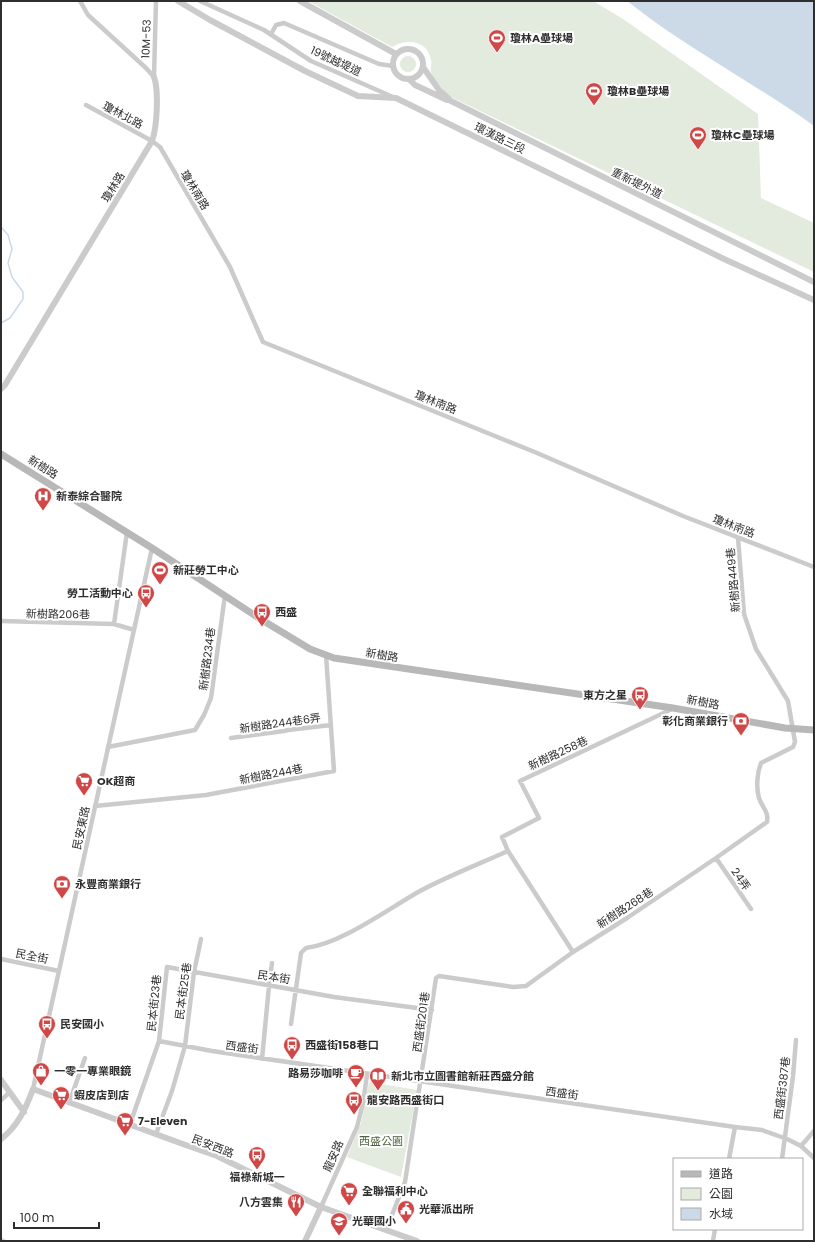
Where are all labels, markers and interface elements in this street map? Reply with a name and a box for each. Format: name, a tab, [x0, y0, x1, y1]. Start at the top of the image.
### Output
street label: 10M-53	[137, 19, 155, 59]
sports icon: 瓊林A壘球場	[487, 28, 507, 53]
place label: 瓊林A壘球場	[510, 30, 573, 46]
street label: 19號越堤道	[308, 42, 364, 80]
sports icon: 瓊林B壘球場	[584, 81, 604, 106]
place label: 瓊林B壘球場	[607, 83, 669, 99]
street label: 瓊林北路	[100, 98, 146, 132]
street label: 環漢路三段	[472, 119, 528, 157]
sports icon: 瓊林C壘球場	[688, 125, 708, 150]
place label: 瓊林C壘球場	[711, 127, 774, 143]
street label: 重新堤外道	[609, 164, 665, 202]
street label: 瓊林南路	[177, 167, 213, 213]
street label: 瓊林路	[97, 169, 129, 205]
street label: 瓊林南路	[413, 386, 459, 418]
street label: 新樹路	[25, 451, 61, 483]
hospital icon: 新泰綜合醫院	[33, 486, 53, 511]
place label: 新泰綜合醫院	[56, 488, 122, 504]
street label: 瓊林南路	[711, 511, 757, 541]
street label: 新樹路449巷	[722, 547, 744, 613]
sports icon: 新莊勞工中心	[150, 560, 170, 585]
place label: 新莊勞工中心	[173, 562, 239, 578]
bus stop icon: 勞工活動中心	[136, 583, 156, 608]
place label: 勞工活動中心	[67, 585, 133, 601]
bus stop icon: 西盛	[252, 602, 272, 627]
place label: 西盛	[275, 604, 297, 620]
street label: 新樹路206巷	[26, 605, 90, 623]
street label: 新樹路234巷	[195, 626, 219, 692]
street label: 新樹路	[364, 645, 400, 665]
bus stop icon: 東方之星	[630, 685, 650, 710]
place label: 東方之星	[583, 687, 627, 703]
street label: 新樹路	[685, 691, 721, 713]
street label: 新樹路244巷6弄	[238, 709, 322, 737]
bank icon: 彰化商業銀行	[731, 711, 751, 736]
place label: 彰化商業銀行	[662, 713, 728, 729]
street label: 新樹路258巷	[526, 732, 590, 774]
street label: 新樹路244巷	[238, 760, 304, 788]
supermarket icon: OK超商	[74, 771, 94, 796]
place label: OK超商	[97, 773, 135, 789]
street label: 民安東路	[69, 805, 93, 851]
street label: 24弄	[727, 864, 755, 894]
bank icon: 永豐商業銀行	[52, 874, 72, 899]
place label: 永豐商業銀行	[75, 876, 141, 892]
street label: 新樹路268巷	[594, 884, 656, 932]
street label: 民全街	[14, 945, 50, 967]
street label: 民本街25巷	[171, 962, 195, 1020]
street label: 民本街	[256, 967, 292, 987]
street label: 民本街23巷	[143, 974, 165, 1032]
street label: 西盛街201巷	[409, 991, 433, 1053]
bus stop icon: 民安國小	[37, 1014, 57, 1039]
place label: 民安國小	[60, 1016, 104, 1032]
bus stop icon: 西盛街158巷口	[282, 1035, 302, 1060]
street label: 西盛街	[225, 1037, 259, 1057]
place label: 西盛街158巷口	[305, 1037, 378, 1053]
street label: 西盛街387巷	[770, 1056, 794, 1120]
shop icon: 一零一專業眼鏡	[31, 1061, 51, 1086]
place label: 一零一專業眼鏡	[54, 1063, 132, 1079]
cafe icon: 路易莎咖啡	[346, 1063, 366, 1088]
place label: 路易莎咖啡	[288, 1065, 343, 1081]
library icon: 新北市立圖書館新莊西盛分館	[368, 1066, 388, 1091]
place label: 新北市立圖書館新莊西盛分館	[391, 1068, 534, 1084]
street label: 西盛街	[545, 1083, 579, 1103]
supermarket icon: 蝦皮店到店	[51, 1085, 71, 1110]
place label: 蝦皮店到店	[74, 1087, 129, 1103]
bus stop icon: 龍安路西盛街口	[344, 1090, 364, 1115]
place label: 龍安路西盛街口	[367, 1092, 444, 1108]
supermarket icon: 7-Eleven	[115, 1111, 135, 1136]
place label: 7-Eleven	[138, 1113, 187, 1129]
street label: 民安西路	[190, 1131, 236, 1161]
park label: 西盛公園	[359, 1133, 403, 1149]
street label: 龍安路	[319, 1138, 347, 1174]
bus stop icon: 福祿新城一	[247, 1145, 267, 1170]
legend	[673, 1158, 803, 1230]
text: 道路	[709, 1165, 733, 1182]
place label: 福祿新城一	[230, 1169, 285, 1185]
supermarket icon: 全聯福利中心	[339, 1181, 359, 1206]
place label: 全聯福利中心	[362, 1183, 428, 1199]
text: 公園	[709, 1185, 733, 1202]
restaurant icon: 八方雲集	[286, 1192, 306, 1217]
place label: 八方雲集	[239, 1194, 283, 1210]
public building icon: 光華派出所	[396, 1199, 416, 1224]
place label: 光華派出所	[419, 1201, 474, 1217]
scale bar	[14, 1204, 99, 1230]
text: 水域	[709, 1205, 733, 1222]
text: 100 m	[20, 1209, 54, 1226]
school or university icon: 光華國小	[329, 1211, 349, 1236]
place label: 光華國小	[352, 1213, 396, 1229]

